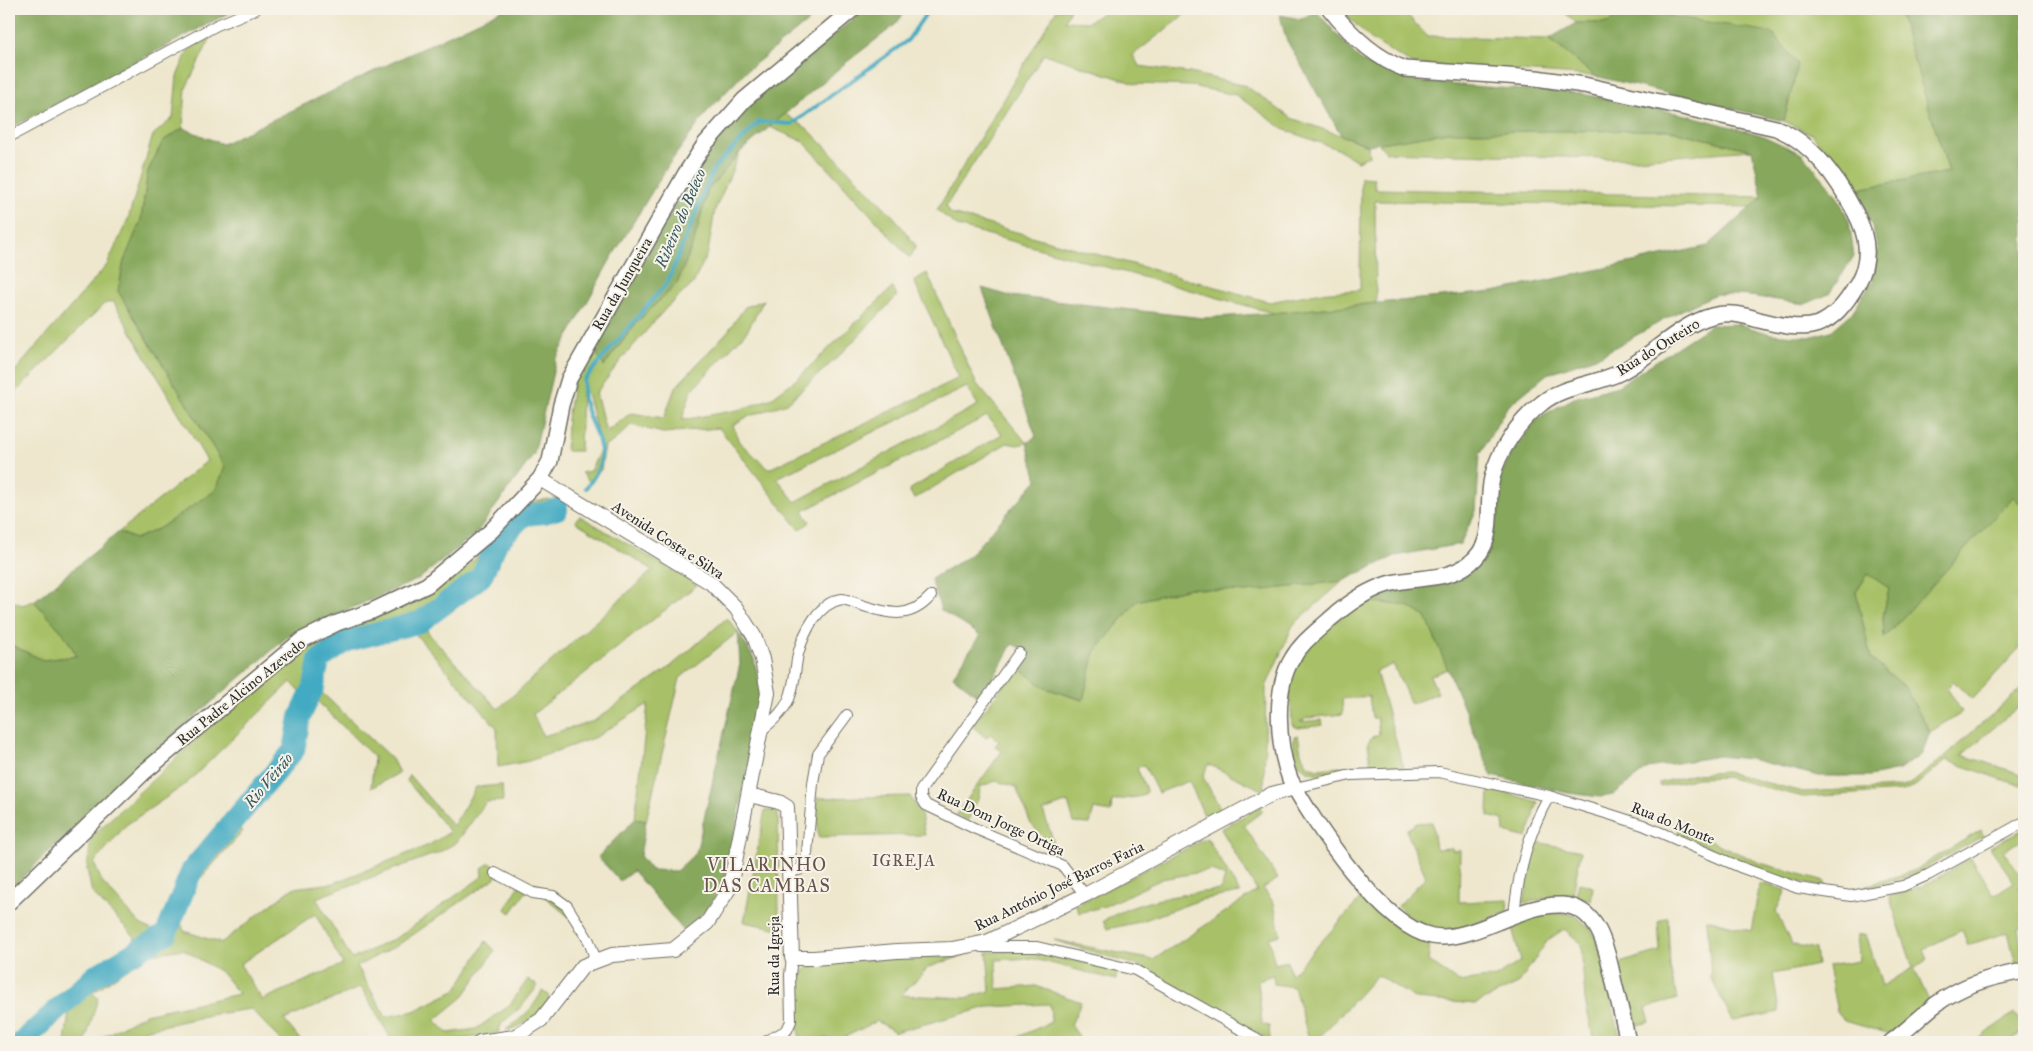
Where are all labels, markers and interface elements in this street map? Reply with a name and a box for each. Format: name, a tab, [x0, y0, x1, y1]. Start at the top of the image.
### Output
water label: Ribeiro do Beleco	[651, 166, 710, 272]
street label: Rua da Junqueira	[588, 234, 657, 334]
street label: Rua do Outeiro	[1613, 314, 1703, 380]
street label: Avenida Costa e Silva	[608, 497, 728, 583]
street label: Rua Padre Alcino Azevedo	[173, 634, 309, 749]
water label: Rio Veirão	[239, 749, 297, 812]
street label: Rua Dom Jorge Ortiga	[934, 785, 1068, 861]
street label: Rua do Monte	[1628, 798, 1718, 848]
street label: Rua António José Barros Faria	[971, 837, 1148, 936]
district label: IGREJA	[872, 851, 936, 871]
district label: VILARINHO DAS CAMBAS	[703, 854, 831, 897]
street label: Rua da Igreja	[765, 915, 783, 996]

